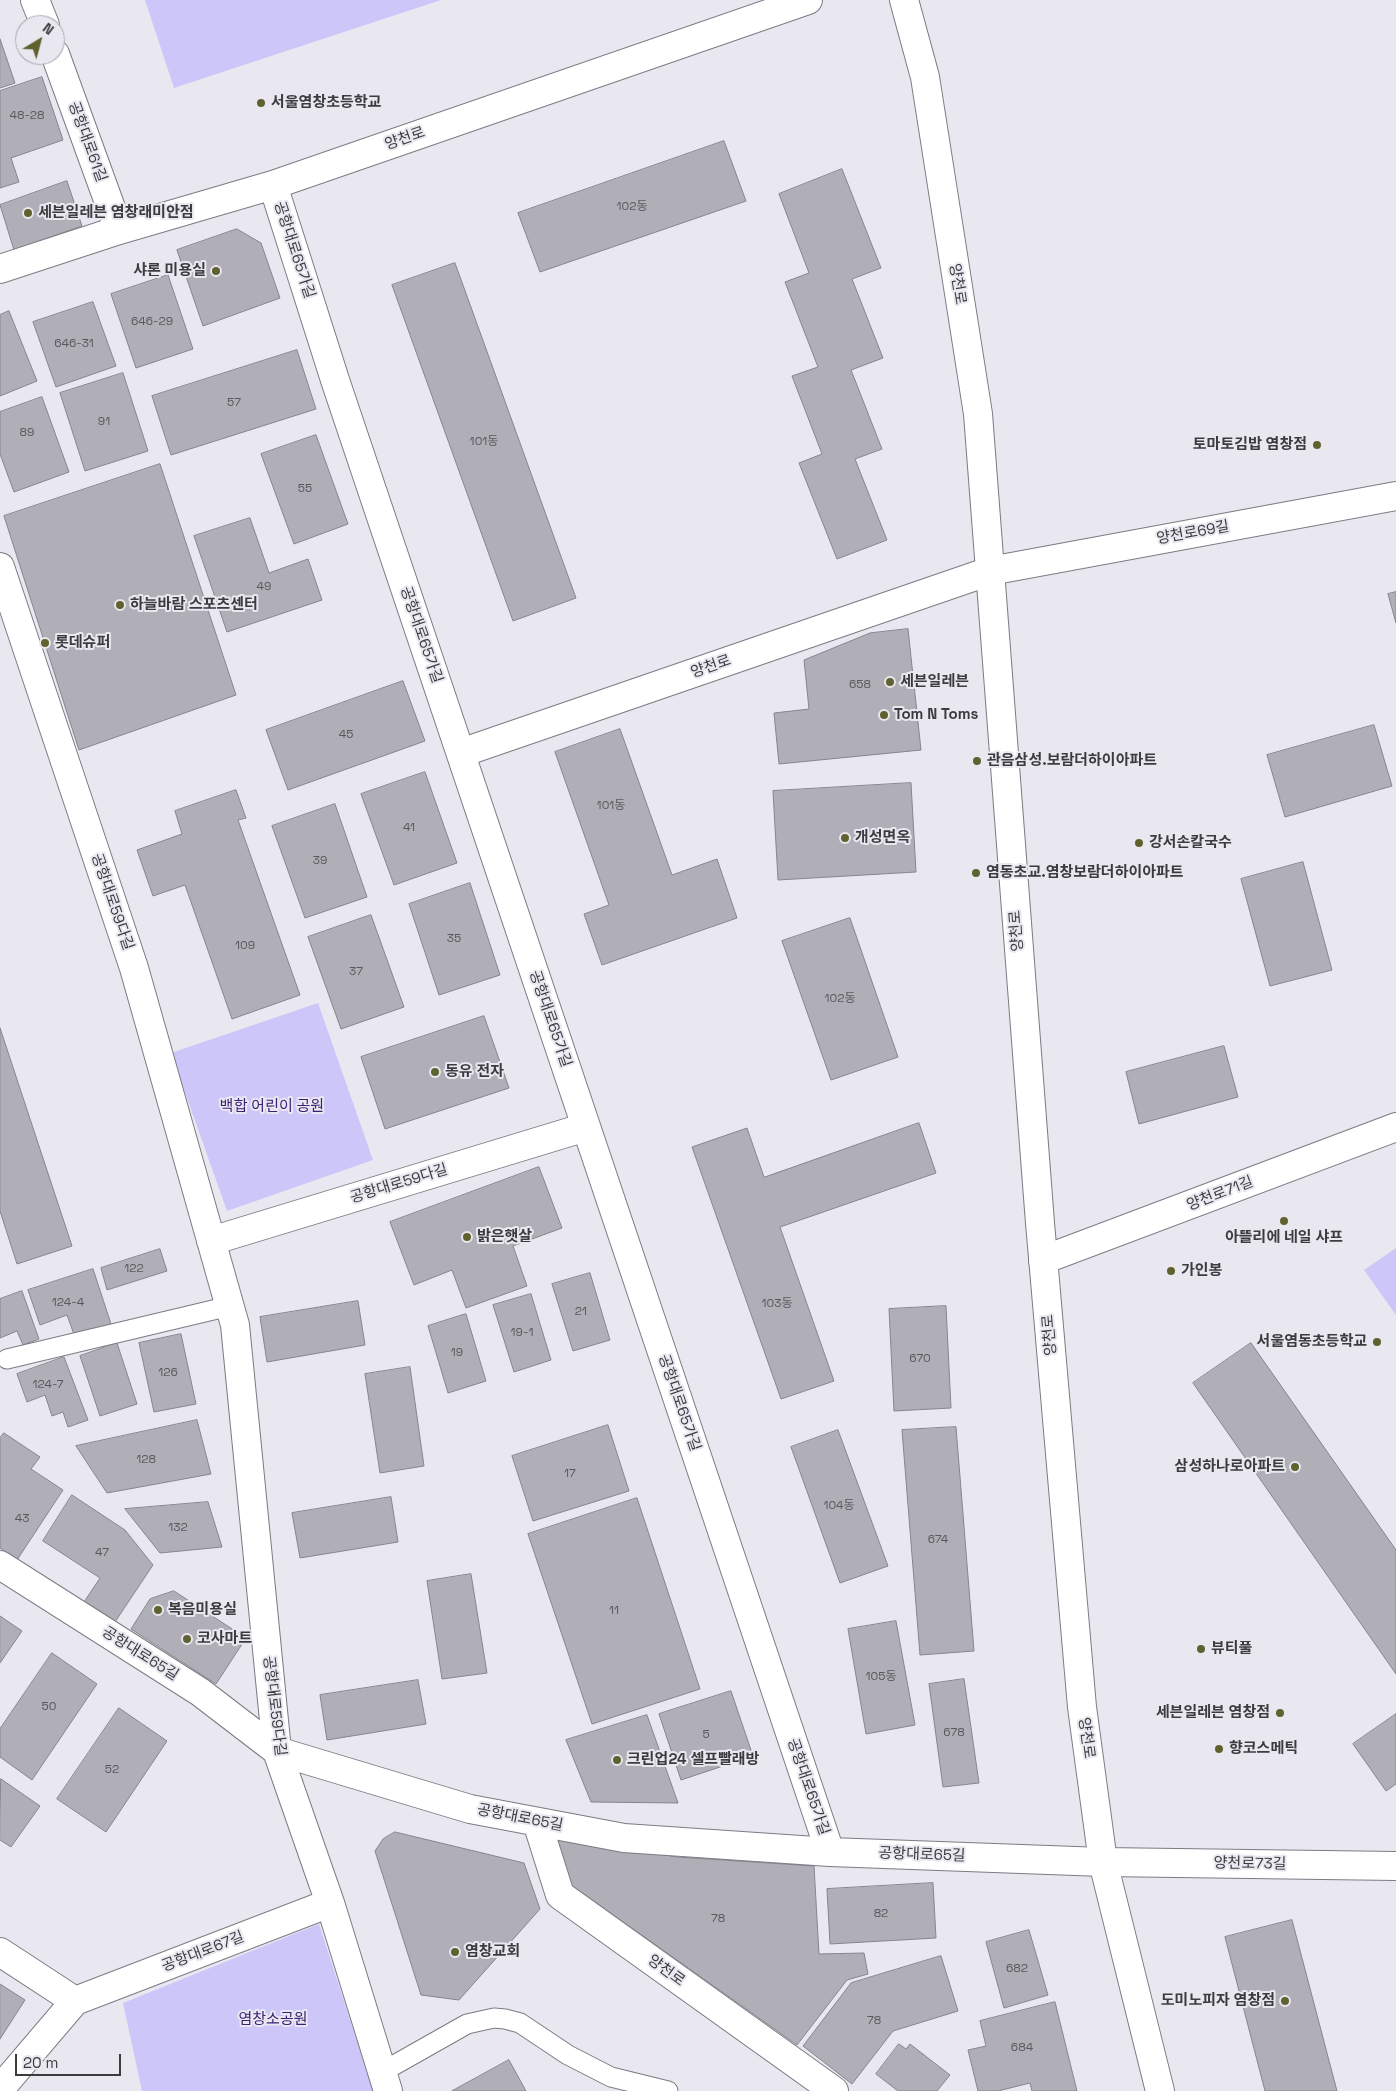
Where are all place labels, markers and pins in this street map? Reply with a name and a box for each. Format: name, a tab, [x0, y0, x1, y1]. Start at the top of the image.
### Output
place label: 서울염창초등학교	[271, 94, 381, 112]
marker: 서울염창초등학교	[255, 97, 267, 109]
place label: 세븐일레븐 염창래미안점	[38, 204, 194, 222]
marker: 세븐일레븐 염창래미안점	[22, 207, 34, 219]
place label: 샤론 미용실	[133, 262, 206, 280]
marker: 샤론 미용실	[210, 265, 222, 277]
place label: 토마토김밥 염창점	[1193, 436, 1307, 454]
marker: 토마토김밥 염창점	[1311, 439, 1323, 451]
place label: 하늘바람 스포츠센터	[130, 596, 258, 614]
marker: 하늘바람 스포츠센터	[114, 599, 126, 611]
place label: 롯데슈퍼	[55, 634, 110, 652]
marker: 롯데슈퍼	[39, 637, 51, 649]
place label: 세븐일레븐	[900, 673, 969, 691]
marker: 세븐일레븐	[884, 676, 896, 688]
place label: Tom N Toms	[894, 706, 978, 724]
marker: Tom N Toms	[878, 709, 890, 721]
place label: 관음삼성.보람더하이아파트	[987, 752, 1157, 770]
marker: 관음삼성.보람더하이아파트	[971, 755, 983, 767]
place label: 개성면옥	[855, 829, 910, 847]
marker: 개성면옥	[839, 832, 851, 844]
place label: 강서손칼국수	[1149, 834, 1232, 852]
marker: 강서손칼국수	[1133, 837, 1145, 849]
place label: 염동초교.염창보람더하이아파트	[986, 864, 1184, 882]
marker: 염동초교.염창보람더하이아파트	[970, 867, 982, 879]
place label: 동유 전자	[445, 1063, 504, 1081]
marker: 동유 전자	[429, 1066, 441, 1078]
marker: 아뜰리에 네일 샤프	[1278, 1215, 1290, 1227]
place label: 밝은햇살	[477, 1228, 532, 1246]
place label: 아뜰리에 네일 샤프	[1225, 1229, 1343, 1247]
marker: 밝은햇살	[461, 1231, 473, 1243]
place label: 가인봉	[1181, 1262, 1222, 1280]
marker: 가인봉	[1165, 1265, 1177, 1277]
place label: 서울염동초등학교	[1257, 1333, 1367, 1351]
marker: 서울염동초등학교	[1371, 1336, 1383, 1348]
place label: 삼성하나로아파트	[1175, 1458, 1285, 1476]
marker: 삼성하나로아파트	[1289, 1461, 1301, 1473]
place label: 복음미용실	[168, 1601, 237, 1619]
marker: 복음미용실	[152, 1604, 164, 1616]
place label: 코사마트	[197, 1630, 252, 1648]
marker: 코사마트	[181, 1633, 193, 1645]
place label: 뷰티풀	[1211, 1640, 1252, 1658]
marker: 뷰티풀	[1195, 1643, 1207, 1655]
place label: 세븐일레븐 염창점	[1156, 1704, 1270, 1722]
marker: 세븐일레븐 염창점	[1274, 1707, 1286, 1719]
place label: 향코스메틱	[1229, 1740, 1298, 1758]
marker: 향코스메틱	[1213, 1743, 1225, 1755]
place label: 크린업24 셀프빨래방	[627, 1751, 759, 1769]
marker: 크린업24 셀프빨래방	[611, 1754, 623, 1766]
place label: 염창교회	[465, 1943, 520, 1961]
marker: 염창교회	[449, 1946, 461, 1958]
place label: 도미노피자 염창점	[1161, 1992, 1275, 2010]
marker: 도미노피자 염창점	[1279, 1995, 1291, 2007]

